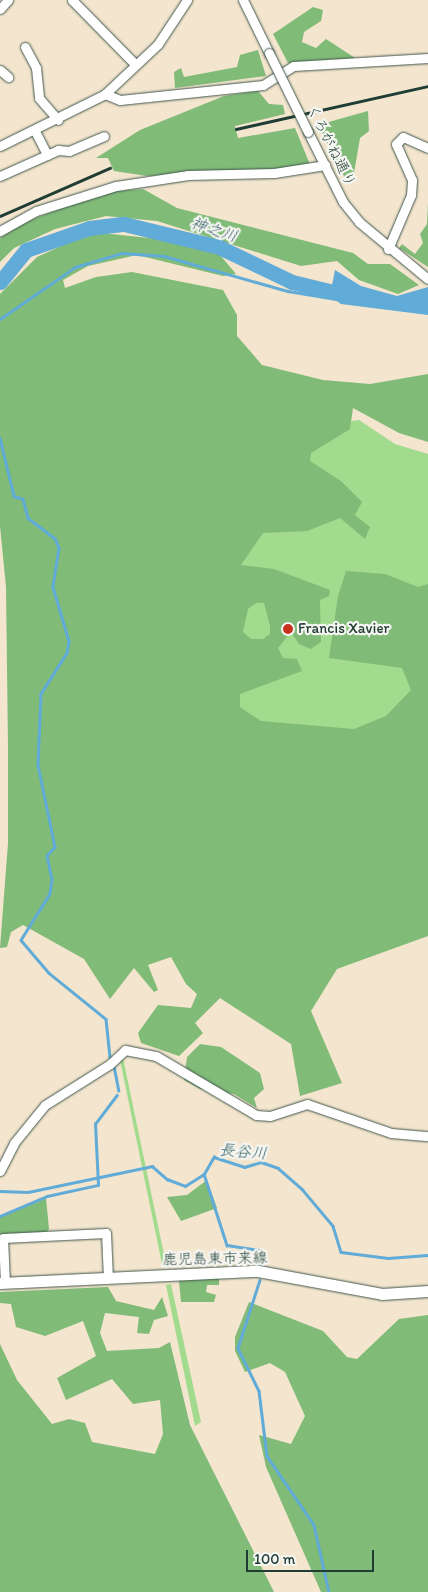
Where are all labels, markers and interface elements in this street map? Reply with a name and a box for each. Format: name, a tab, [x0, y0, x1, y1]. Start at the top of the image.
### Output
street label: くろがね通り	[303, 102, 359, 190]
water label: 神之川	[188, 213, 240, 247]
place label: Francis Xavier	[298, 620, 389, 638]
marker: Francis Xavier	[282, 623, 294, 635]
water label: 長谷川	[218, 1140, 268, 1164]
street label: 鹿児島東市来線	[162, 1249, 268, 1269]
scale bar	[248, 1540, 376, 1572]
text: 100 m	[254, 1550, 295, 1568]

